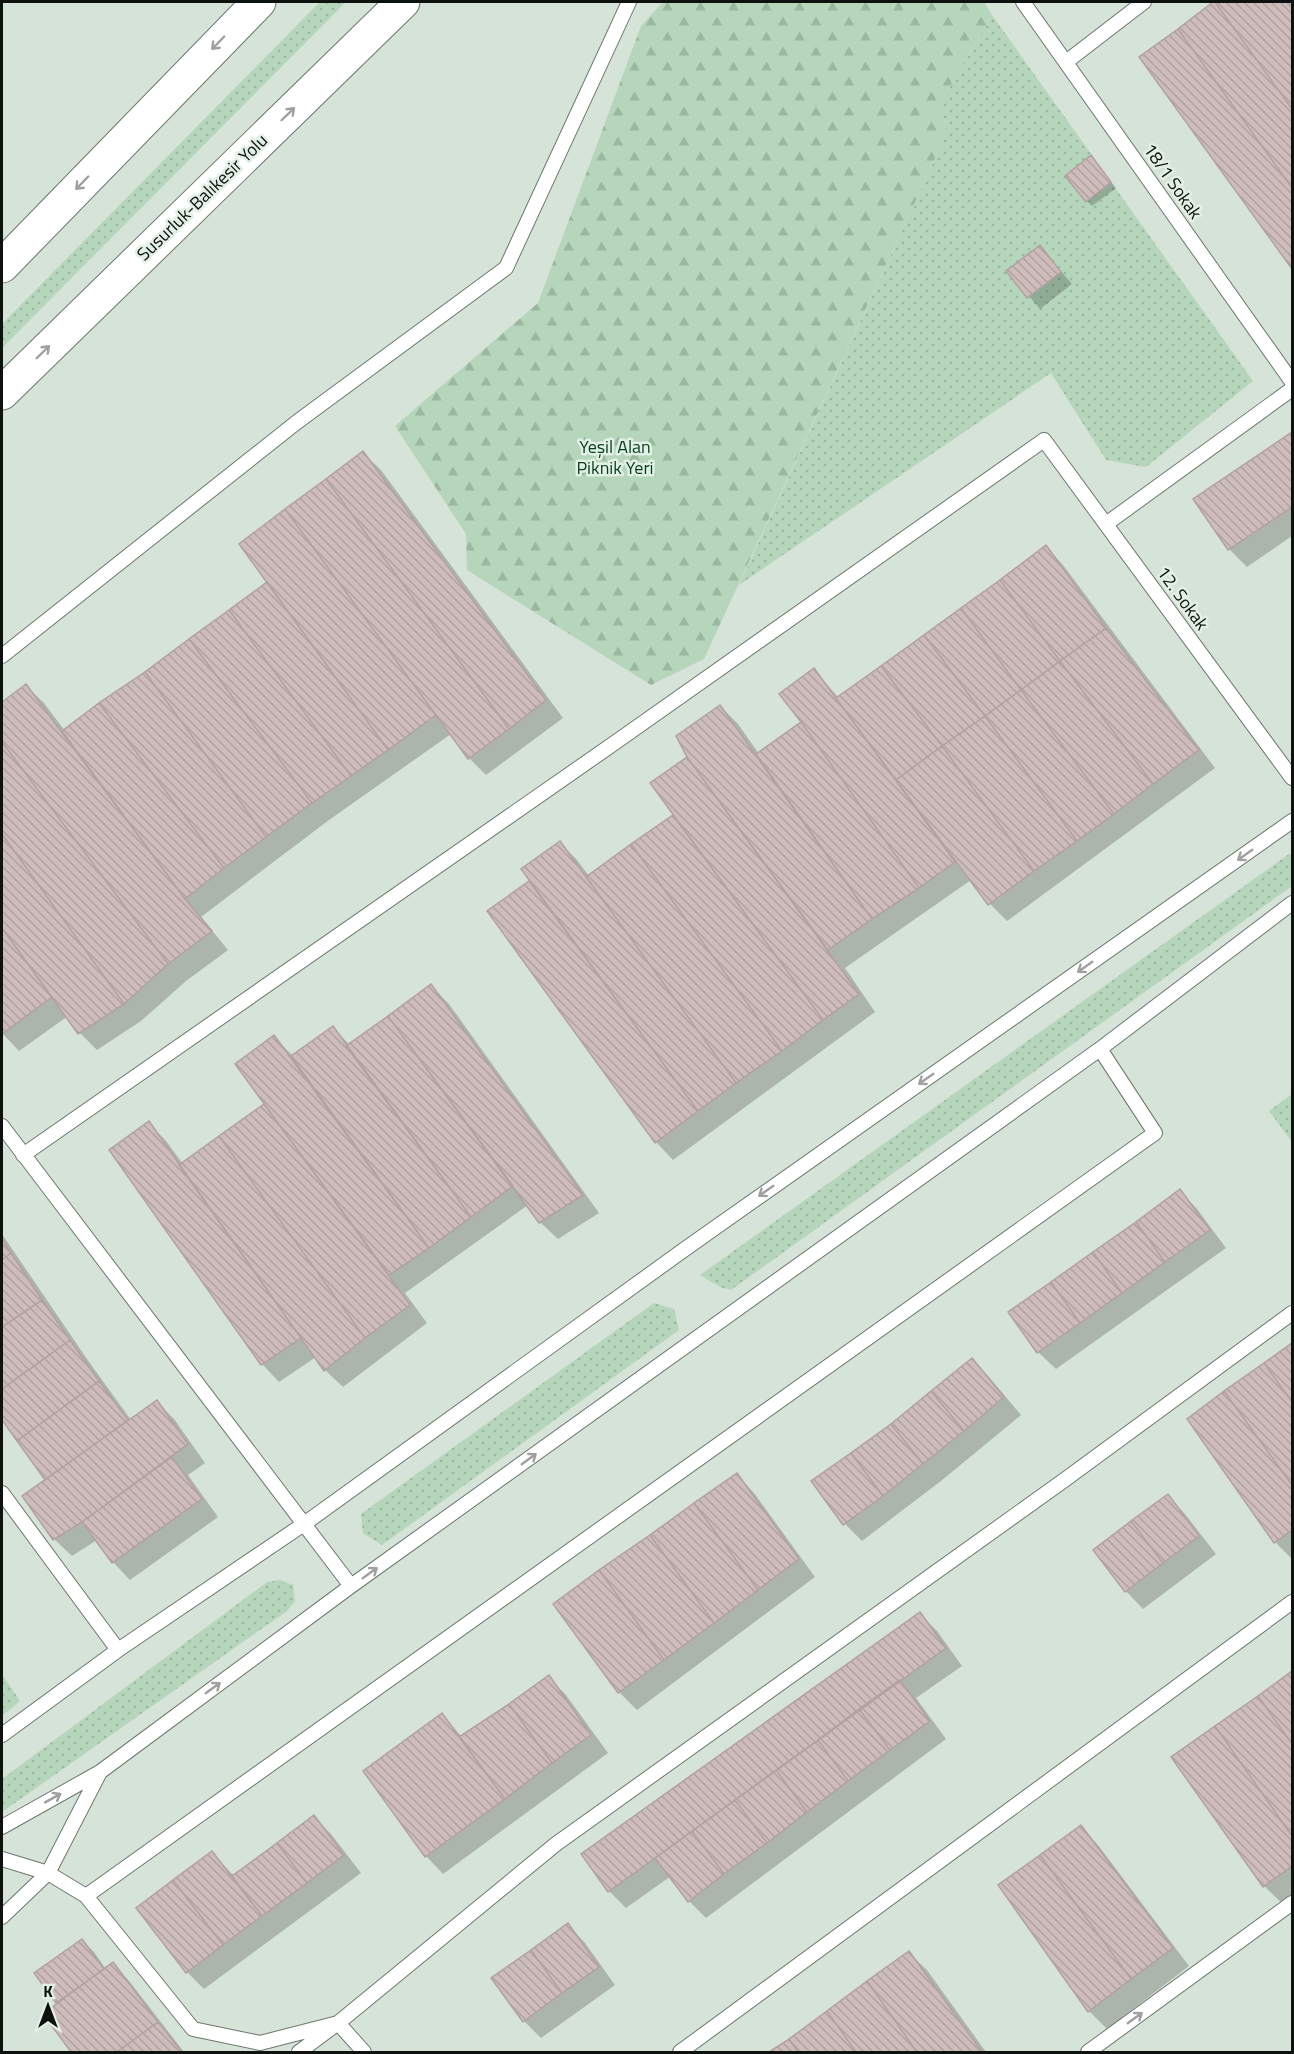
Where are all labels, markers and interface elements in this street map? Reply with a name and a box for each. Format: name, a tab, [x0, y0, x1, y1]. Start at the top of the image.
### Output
one-way arrow	[211, 36, 225, 51]
one-way arrow	[281, 106, 296, 121]
street label: Susurluk-Balıkesir Yolu	[130, 127, 274, 267]
street label: 18/1 Sokak	[1137, 138, 1209, 225]
one-way arrow	[75, 176, 89, 191]
one-way arrow	[36, 345, 51, 360]
park label: Yeşil Alan Piknik Yeri	[576, 433, 654, 481]
street label: 12. Sokak	[1150, 560, 1216, 636]
one-way arrow	[1237, 849, 1253, 861]
one-way arrow	[1078, 961, 1094, 973]
one-way arrow	[918, 1073, 934, 1085]
one-way arrow	[759, 1185, 775, 1197]
one-way arrow	[520, 1453, 536, 1465]
one-way arrow	[362, 1567, 378, 1579]
one-way arrow	[205, 1682, 221, 1694]
one-way arrow	[43, 1792, 61, 1803]
north arrow	[18, 1976, 78, 2036]
text: K	[43, 1979, 53, 2003]
one-way arrow	[1126, 2012, 1142, 2024]

